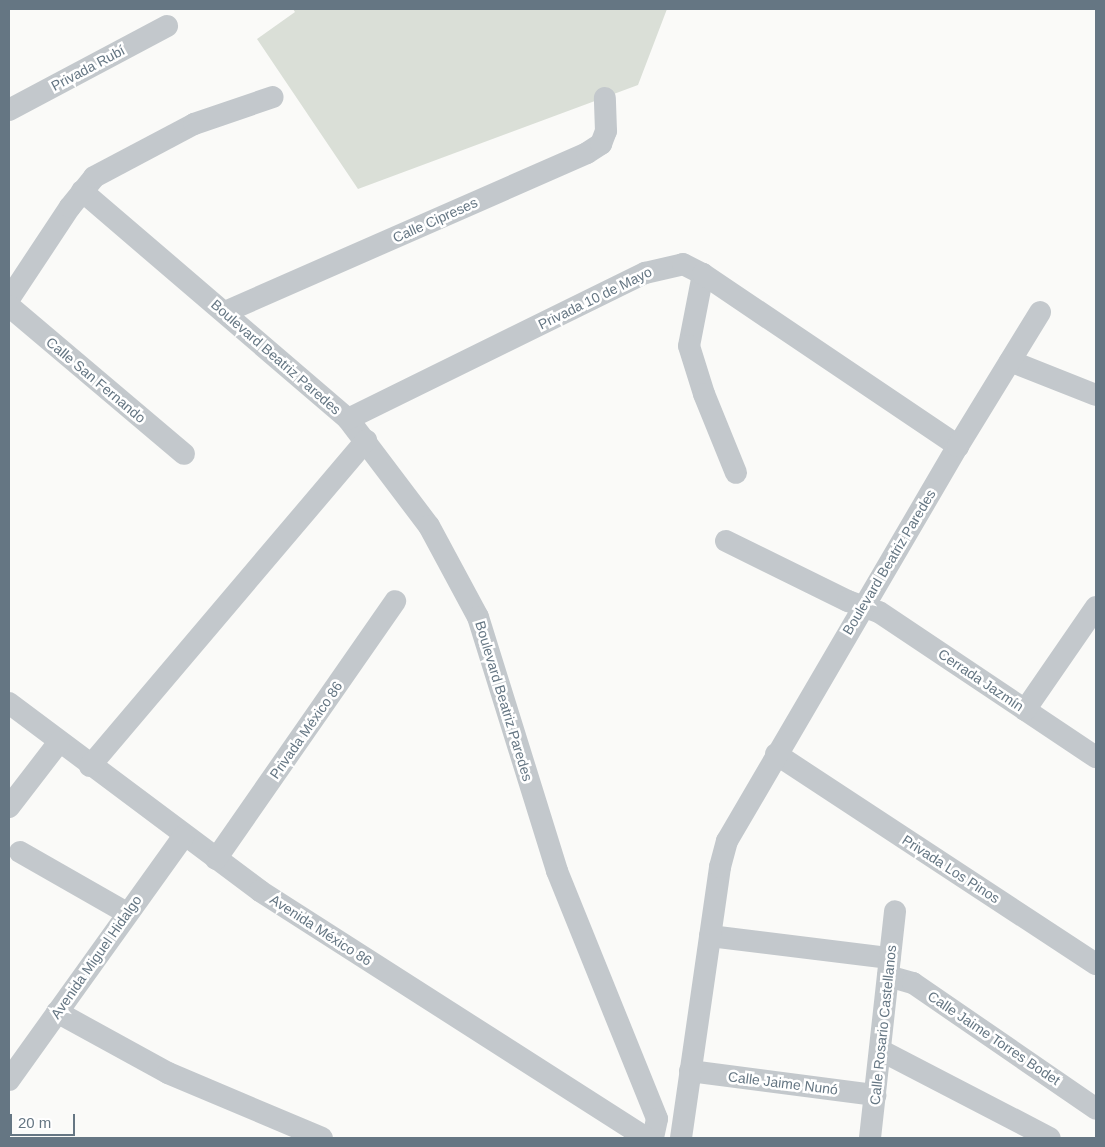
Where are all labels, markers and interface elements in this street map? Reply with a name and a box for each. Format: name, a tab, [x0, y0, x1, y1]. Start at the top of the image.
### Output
street label: Privada Rubí	[48, 42, 128, 94]
street label: Calle Cipreses	[390, 194, 480, 246]
street label: Privada 10 de Mayo	[535, 263, 655, 333]
street label: Boulevard Beatriz Paredes	[208, 296, 344, 418]
street label: Calle San Fernando	[43, 334, 149, 426]
street label: Boulevard Beatriz Paredes	[839, 486, 939, 638]
street label: Boulevard Beatriz Paredes	[472, 619, 536, 783]
street label: Cerrada Jazmín	[935, 645, 1027, 715]
street label: Privada México 86	[266, 678, 346, 782]
street label: Privada Los Pinos	[899, 831, 1003, 907]
street label: Avenida México 86	[267, 891, 375, 969]
street label: Avenida Miguel Hidalgo	[47, 892, 145, 1022]
street label: Calle Rosario Castellanos	[866, 944, 900, 1106]
street label: Calle Jaime Torres Bodet	[924, 987, 1064, 1089]
street label: Calle Jaime Nunó	[727, 1068, 839, 1098]
scale bar	[12, 1104, 78, 1136]
text: 20 m	[18, 1114, 51, 1131]

